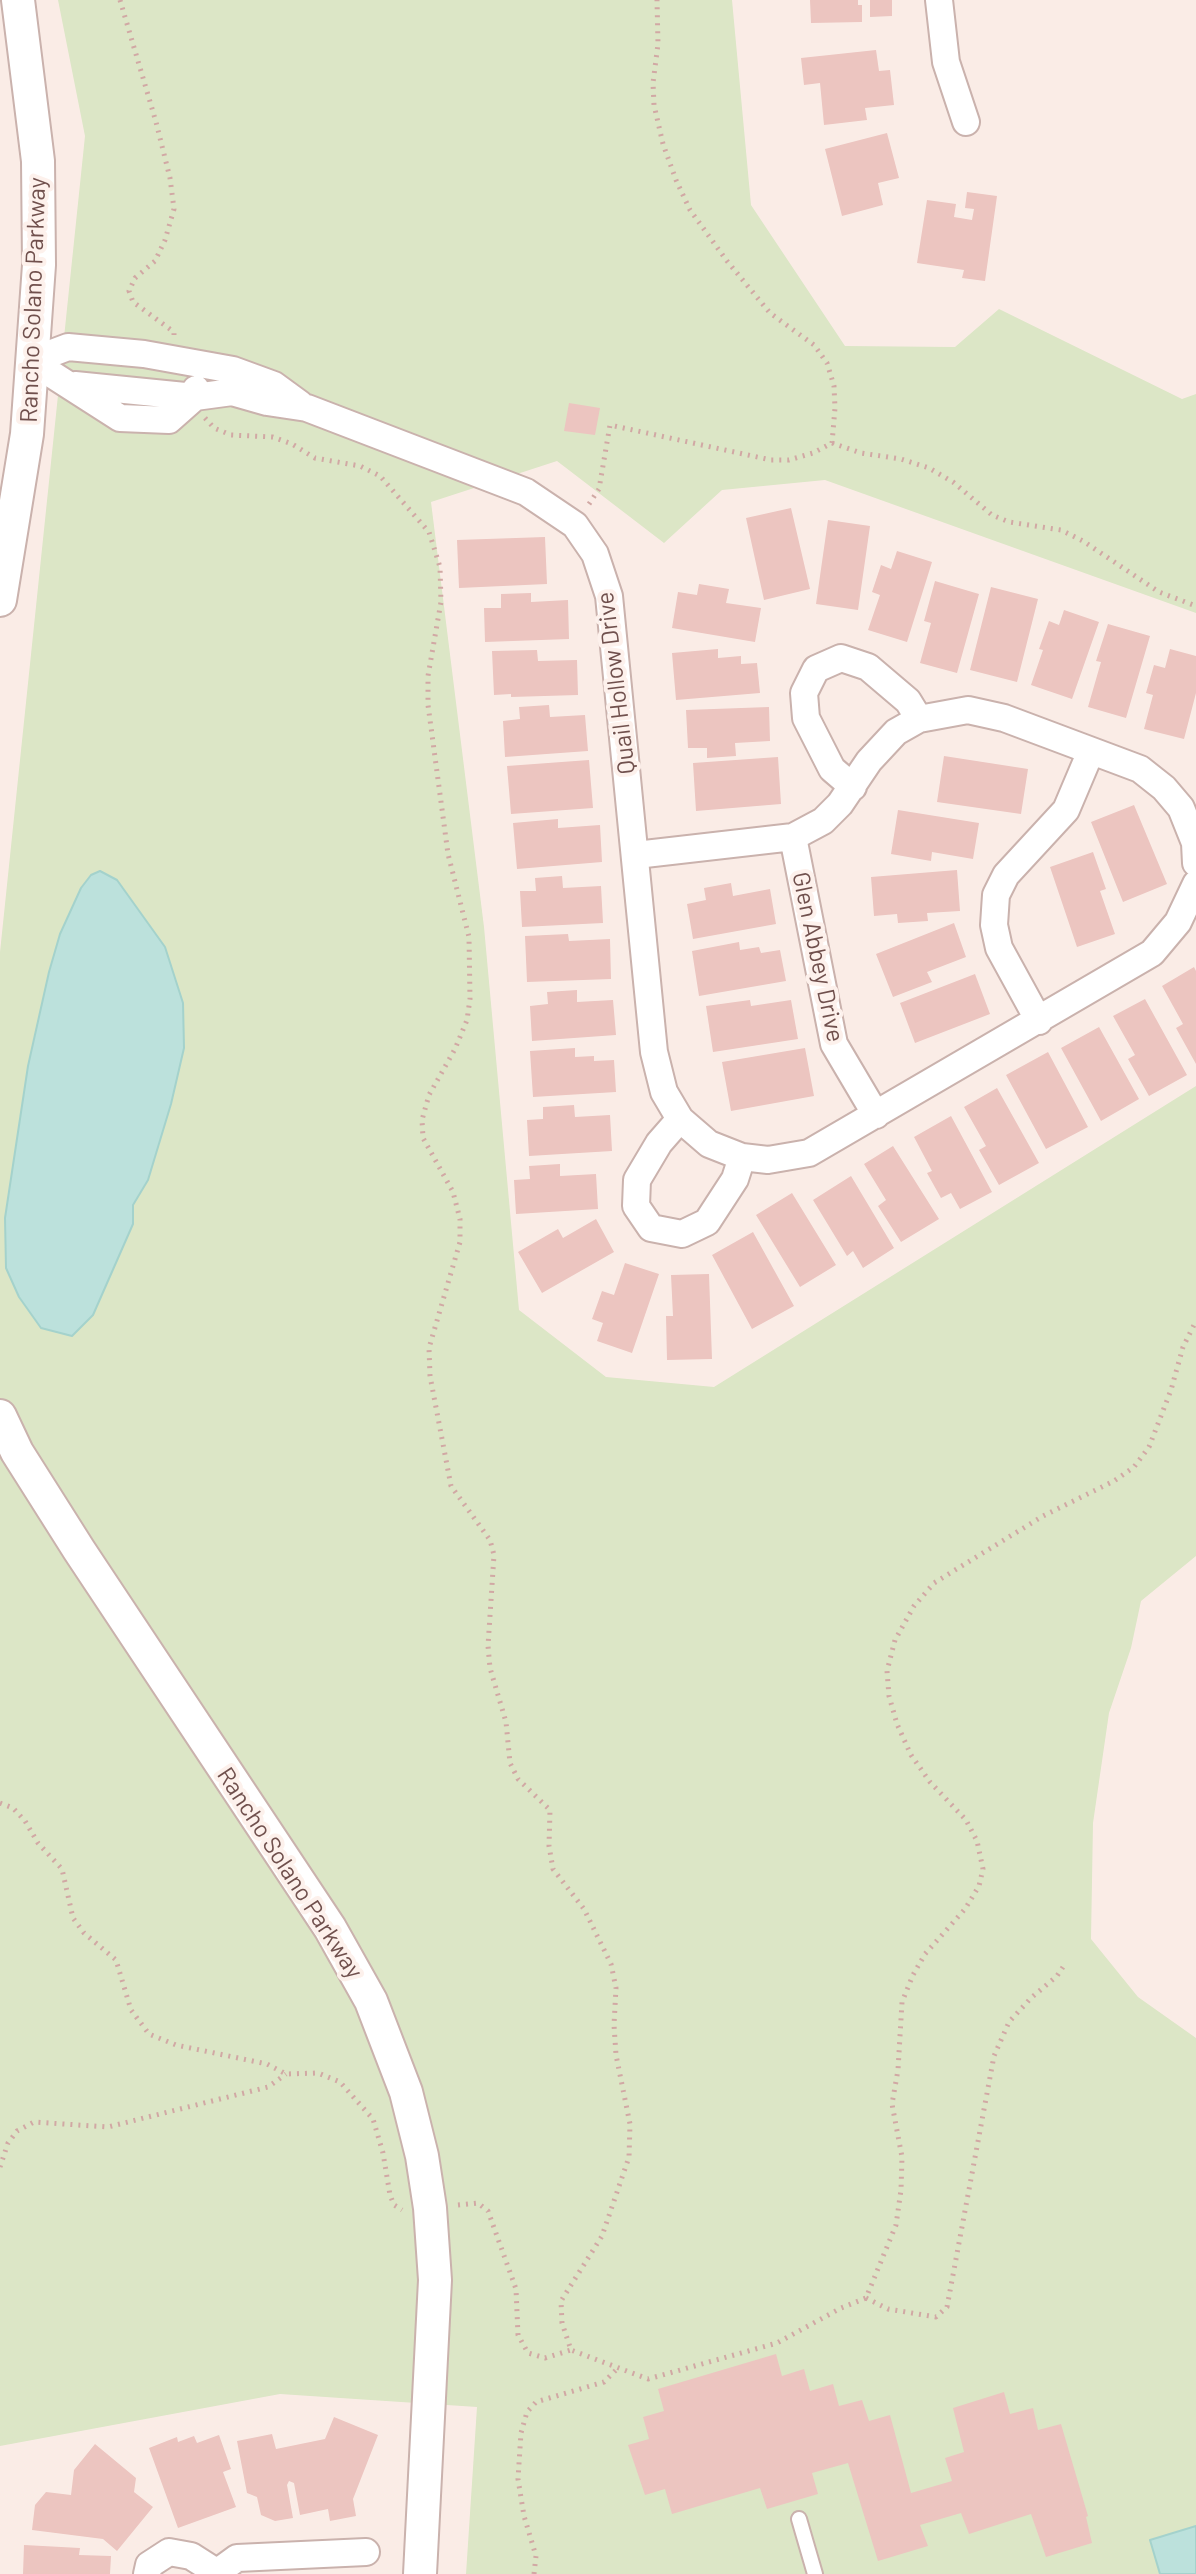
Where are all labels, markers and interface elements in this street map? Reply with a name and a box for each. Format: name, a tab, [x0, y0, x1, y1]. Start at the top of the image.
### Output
street label: Rancho Solano Parkway	[14, 177, 52, 423]
street label: Quail Hollow Drive	[591, 590, 641, 776]
street label: Glen Abbey Drive	[786, 869, 850, 1045]
street label: Rancho Solano Parkway	[211, 1762, 369, 1984]

